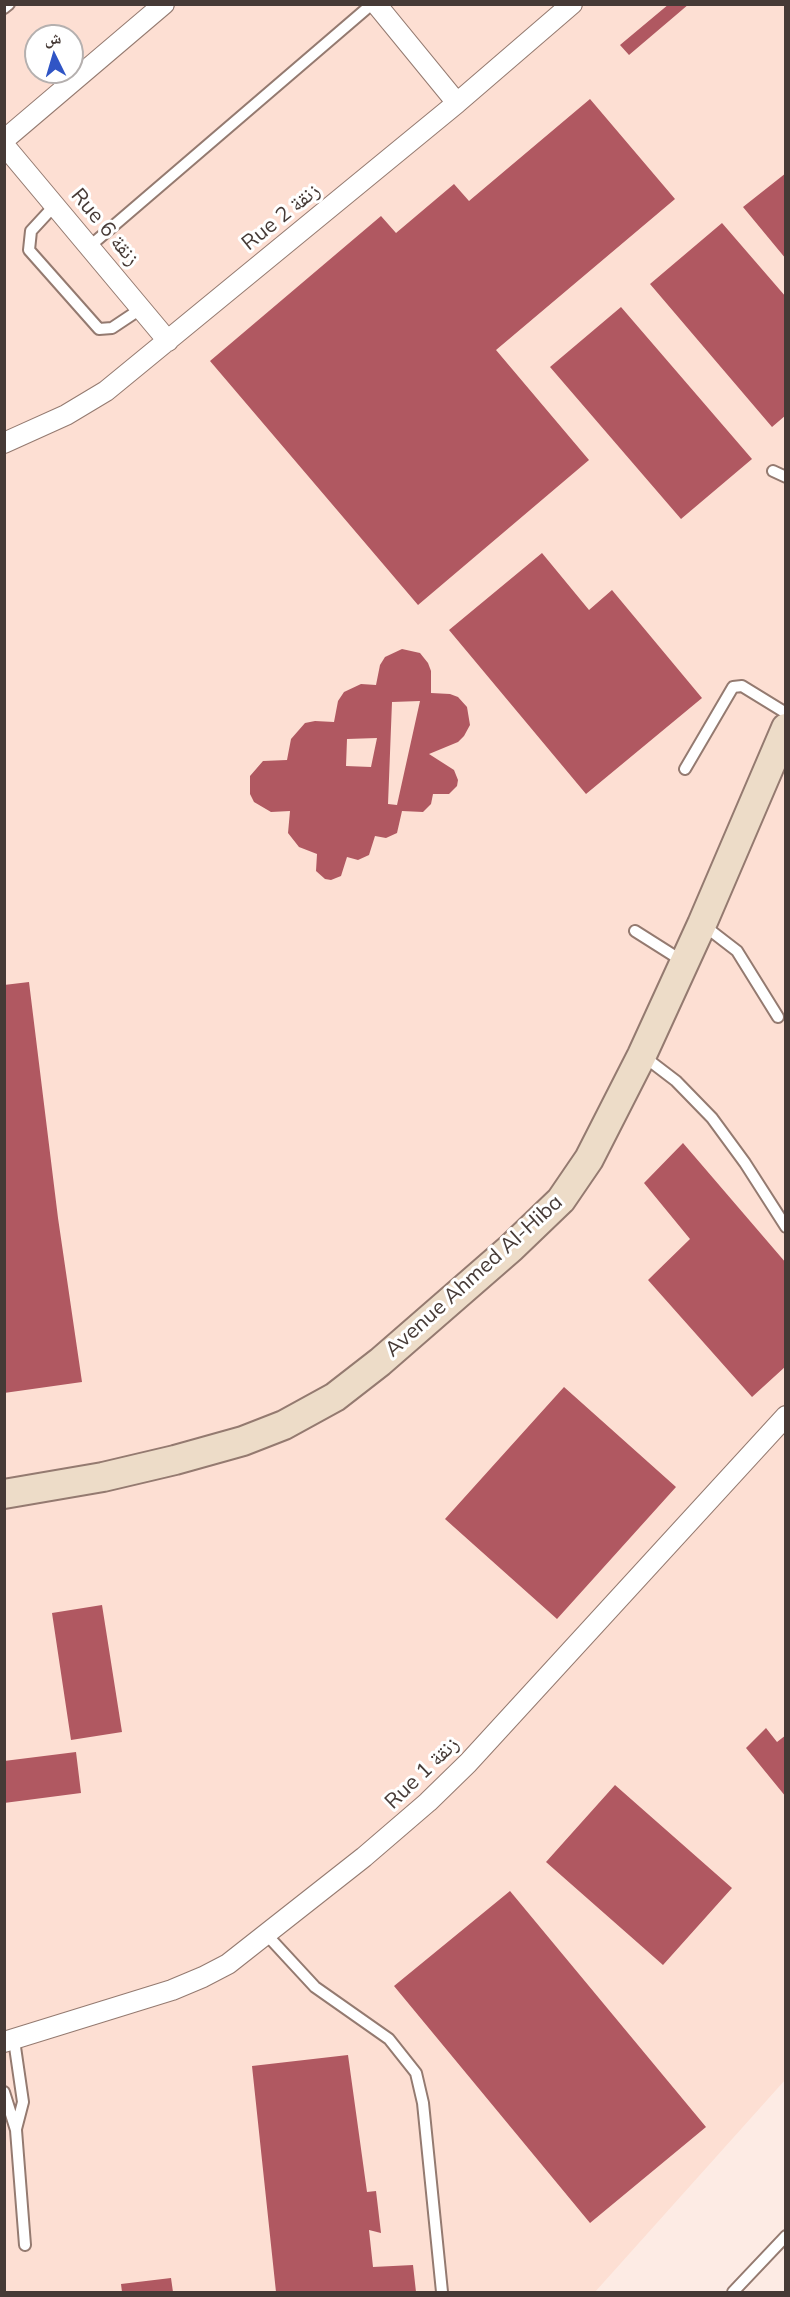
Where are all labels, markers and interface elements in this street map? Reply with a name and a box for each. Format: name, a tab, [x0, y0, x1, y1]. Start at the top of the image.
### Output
north arrow	[24, 24, 84, 84]
text: ش	[43, 27, 62, 49]
street label: Rue 2 زنقة	[237, 178, 325, 256]
street label: Rue 6 زنقة	[65, 183, 145, 271]
street label: Avenue Ahmed Al-Hiba	[380, 1190, 568, 1362]
street label: Rue 1 زنقة	[380, 1732, 464, 1814]

